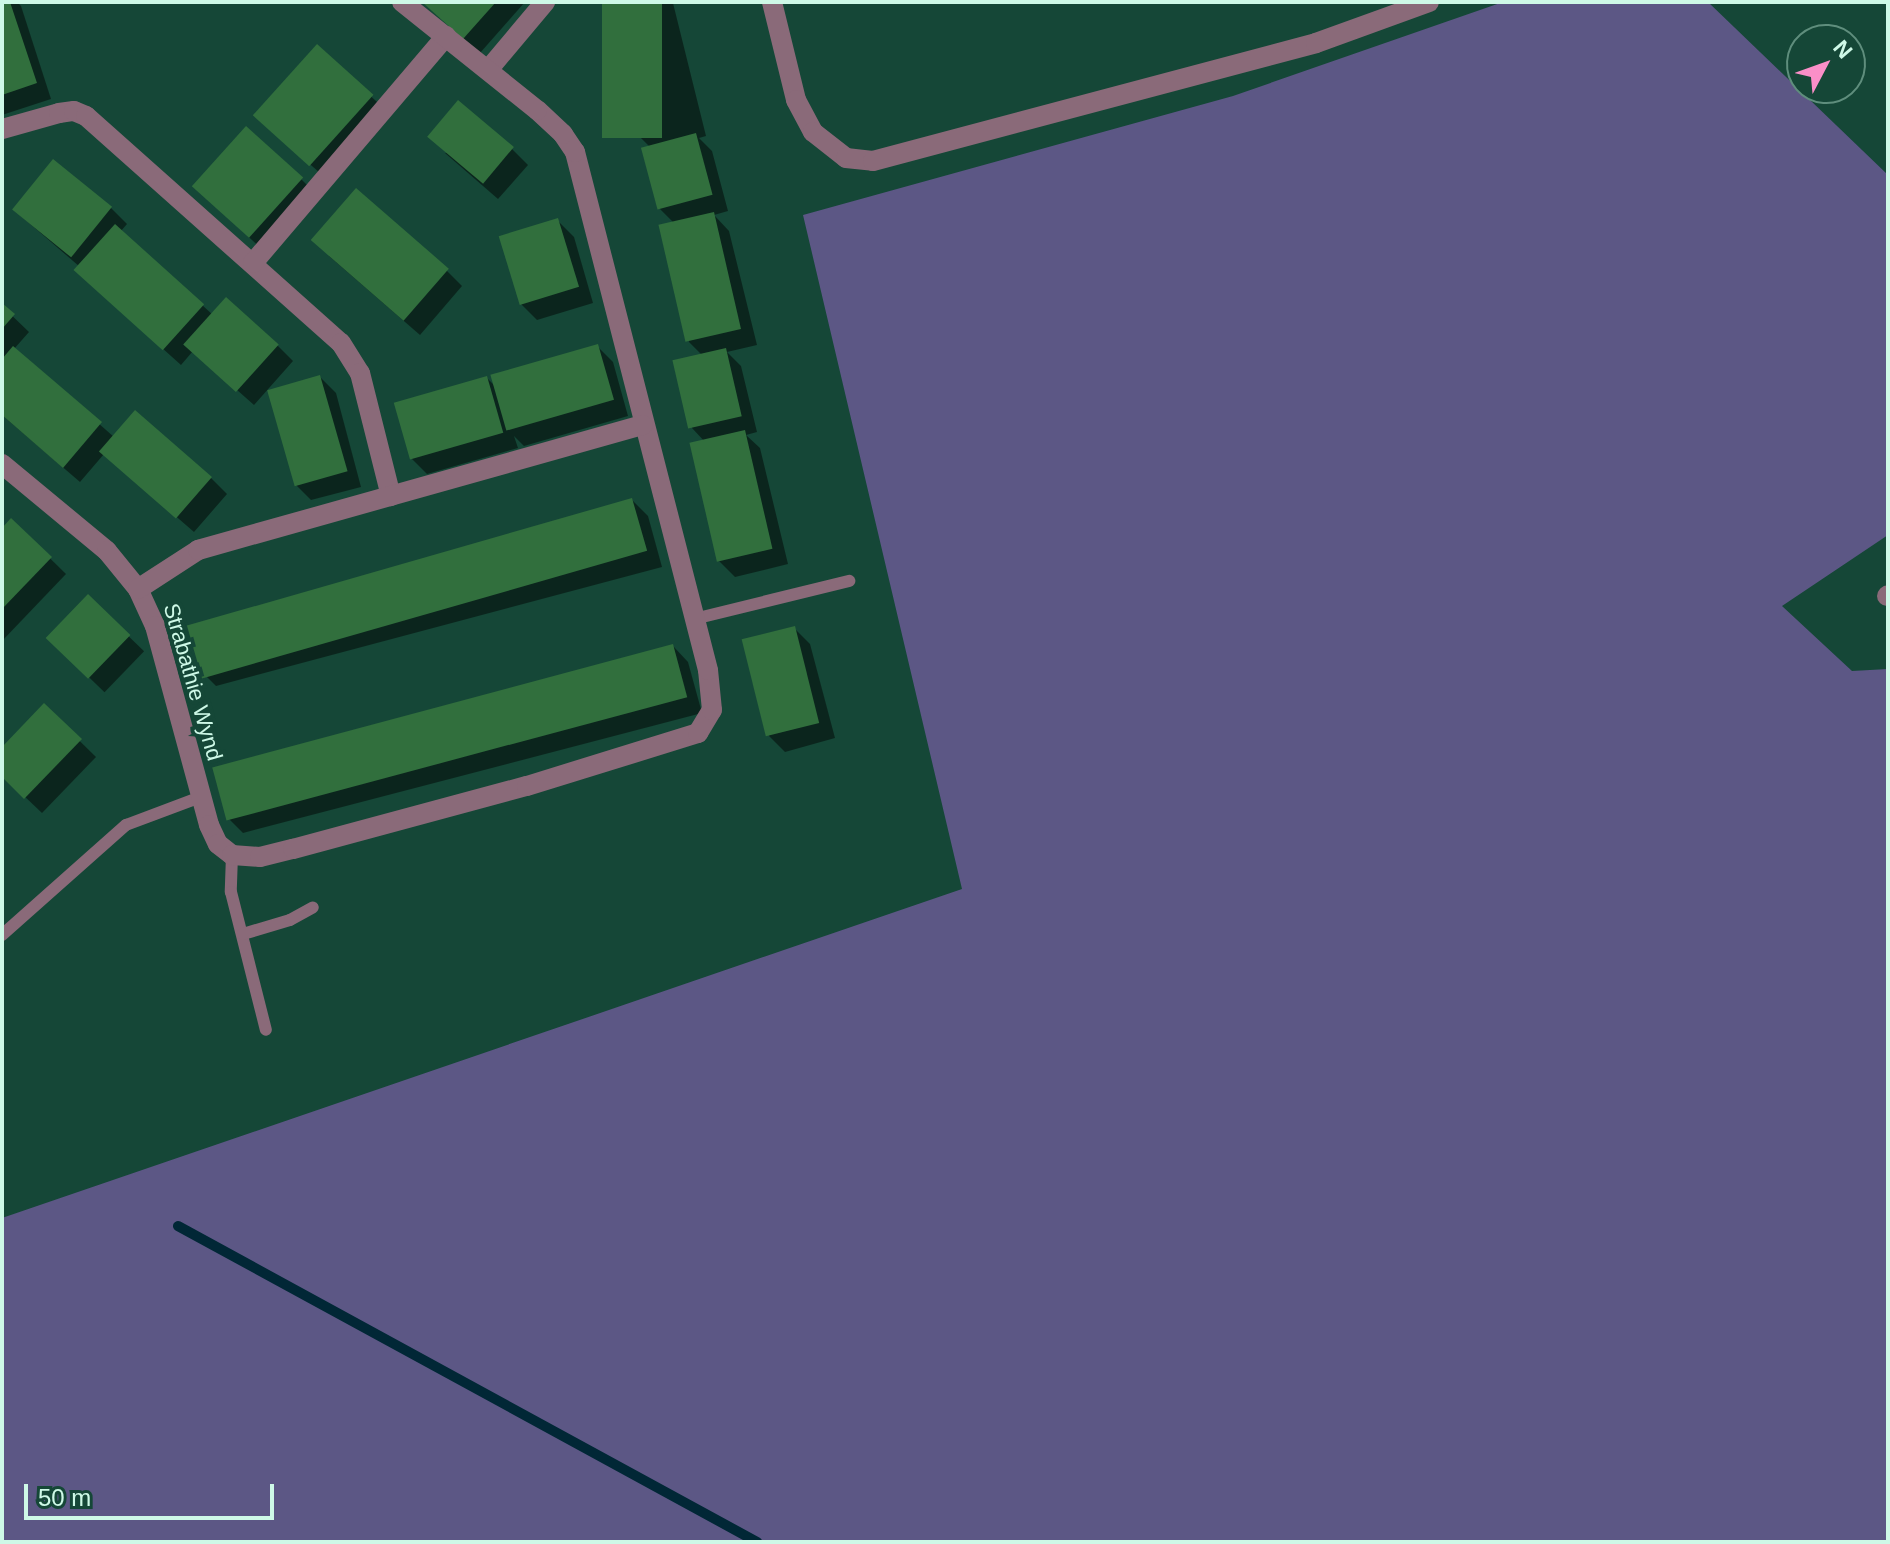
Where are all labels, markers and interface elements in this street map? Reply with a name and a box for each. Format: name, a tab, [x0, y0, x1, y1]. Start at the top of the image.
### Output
north arrow	[1786, 24, 1866, 104]
text: N	[1828, 35, 1858, 63]
street label: Strabathie Wynd	[158, 600, 228, 764]
scale bar	[28, 1468, 278, 1518]
text: 50 m	[38, 1484, 91, 1511]

